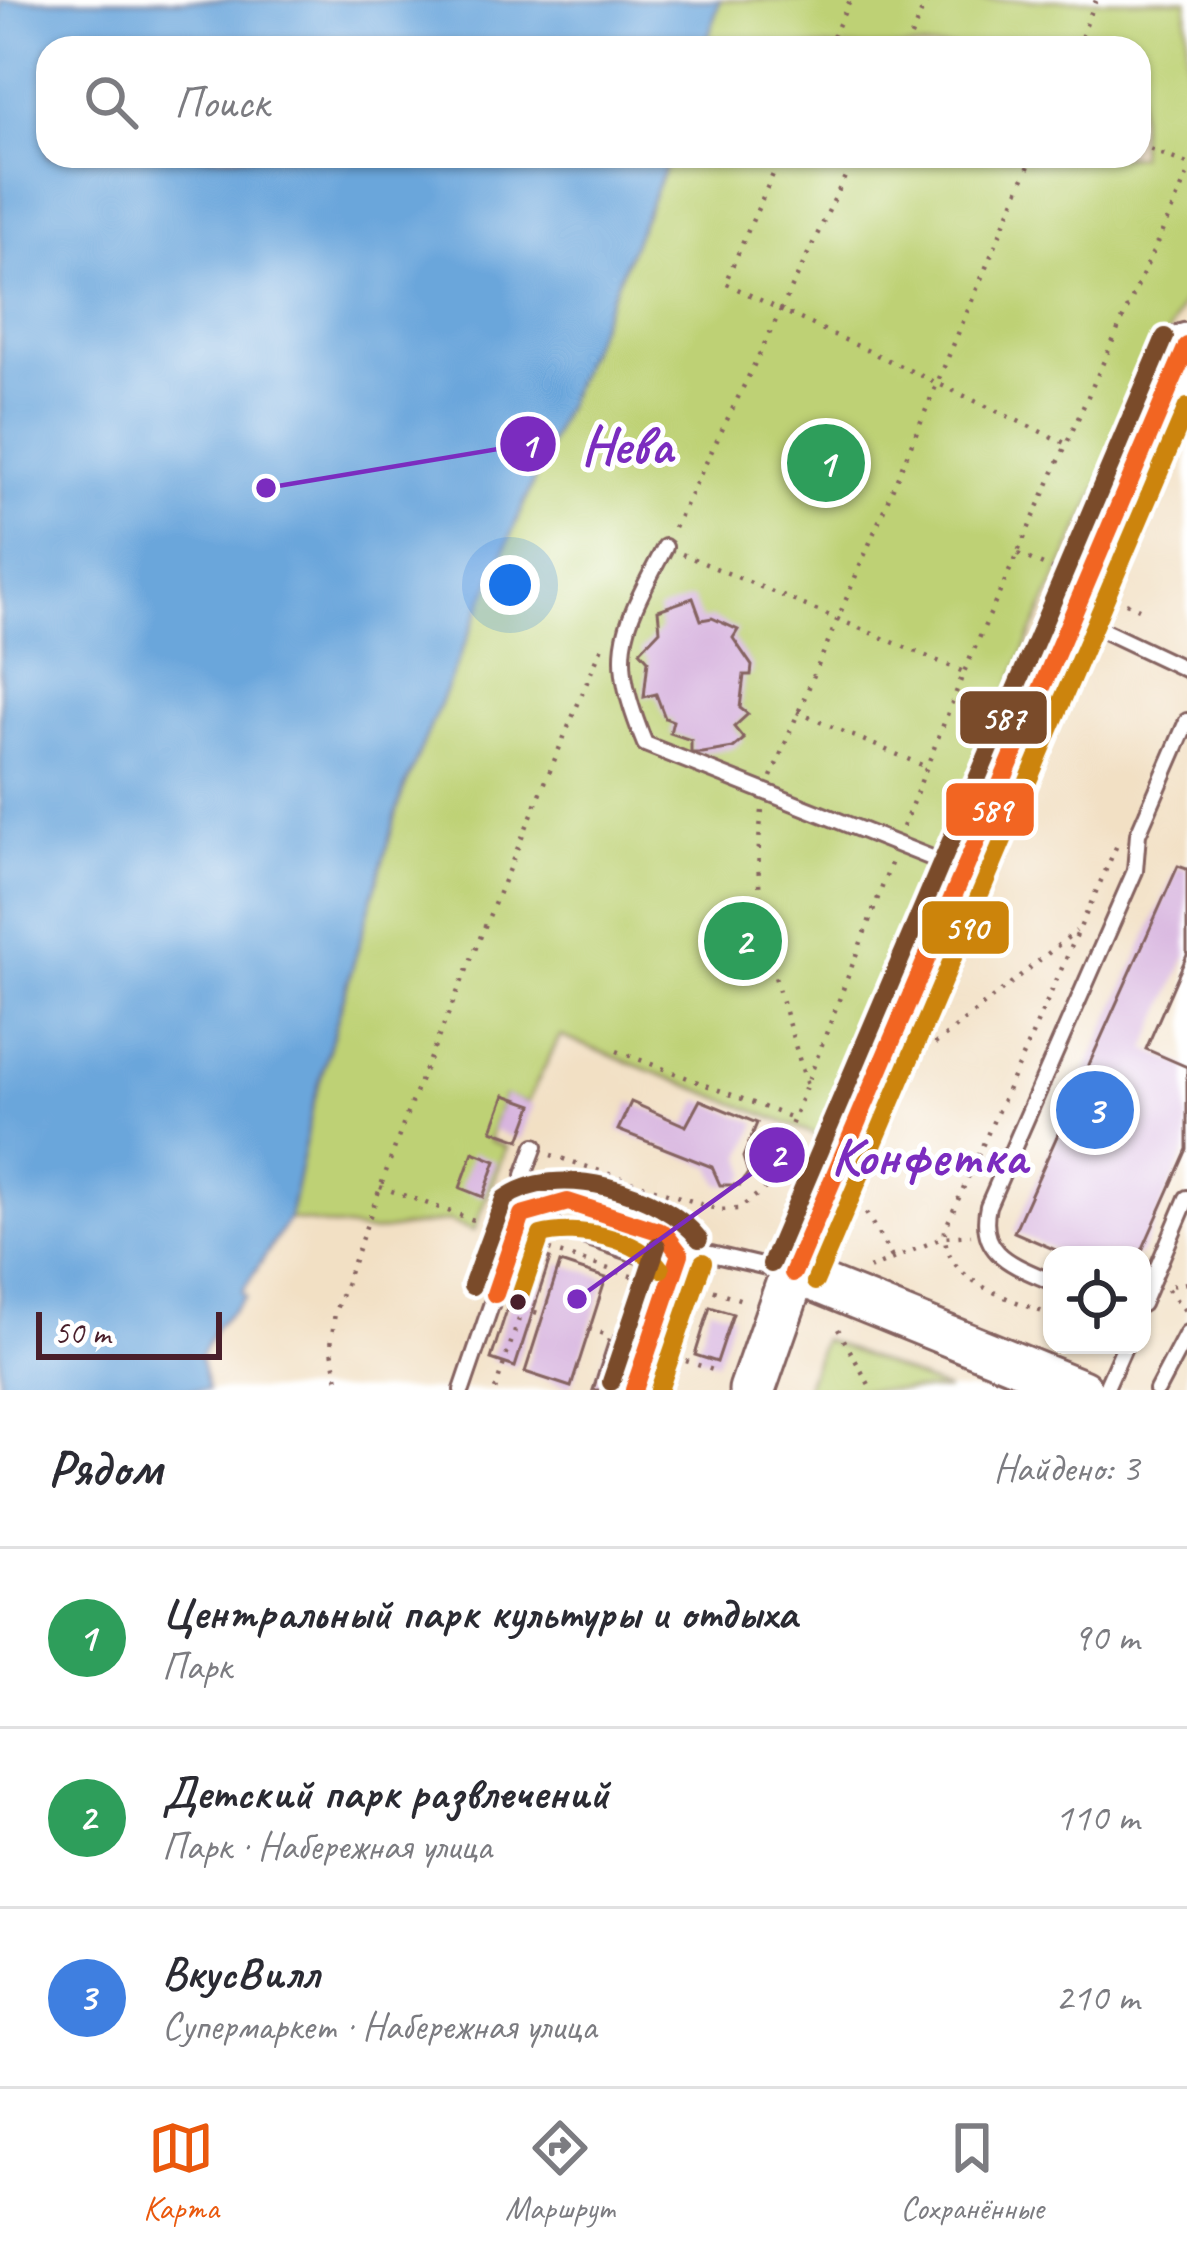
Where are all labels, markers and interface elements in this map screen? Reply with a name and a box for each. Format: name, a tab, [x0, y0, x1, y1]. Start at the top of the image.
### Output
search box	[36, 36, 1151, 168]
icon: search	[78, 69, 144, 135]
text: Поиск	[174, 74, 269, 131]
callout: Нева	[498, 399, 697, 489]
text: Нева	[581, 411, 676, 479]
pin: 1	[787, 418, 865, 508]
text: 1	[520, 422, 540, 468]
your location	[480, 555, 540, 615]
line badge: 587	[958, 689, 1049, 746]
text: 587	[981, 697, 1028, 739]
line badge: 589	[944, 781, 1036, 838]
text: 589	[968, 789, 1015, 831]
pin: 2	[704, 896, 782, 986]
line badge: 590	[920, 899, 1011, 956]
text: 590	[944, 907, 991, 949]
pin: 3	[1056, 1065, 1134, 1155]
callout: Конфетка	[747, 1110, 1050, 1200]
text: Конфетка	[831, 1122, 1031, 1190]
text: 2	[769, 1132, 789, 1178]
map controls	[1043, 1246, 1151, 1354]
button: locate	[1043, 1246, 1151, 1354]
unlabelled marker	[507, 1291, 529, 1313]
scale bar	[36, 1306, 222, 1359]
text: 50 m	[54, 1312, 110, 1354]
text: Рядом	[48, 1436, 162, 1500]
text: Найдено: 3	[994, 1444, 1139, 1493]
text: Центральный парк культуры и отдыха	[162, 1585, 797, 1642]
text: 1	[78, 1613, 96, 1662]
text: 90 m	[1073, 1613, 1139, 1662]
text: Парк	[162, 1642, 232, 1691]
text: Детский парк развлечений	[162, 1765, 609, 1822]
text: 2	[78, 1793, 96, 1842]
text: 110 m	[1055, 1793, 1139, 1842]
text: Парк · Набережная улица	[162, 1822, 492, 1871]
text: ВкусВилл	[162, 1945, 319, 2002]
text: 3	[78, 1973, 96, 2022]
text: 210 m	[1055, 1973, 1139, 2022]
text: Супермаркет · Набережная улица	[162, 2002, 596, 2051]
tab: Карта	[143, 2115, 219, 2229]
tab: Маршрут	[505, 2115, 614, 2229]
tab: Сохранённые	[900, 2115, 1044, 2229]

